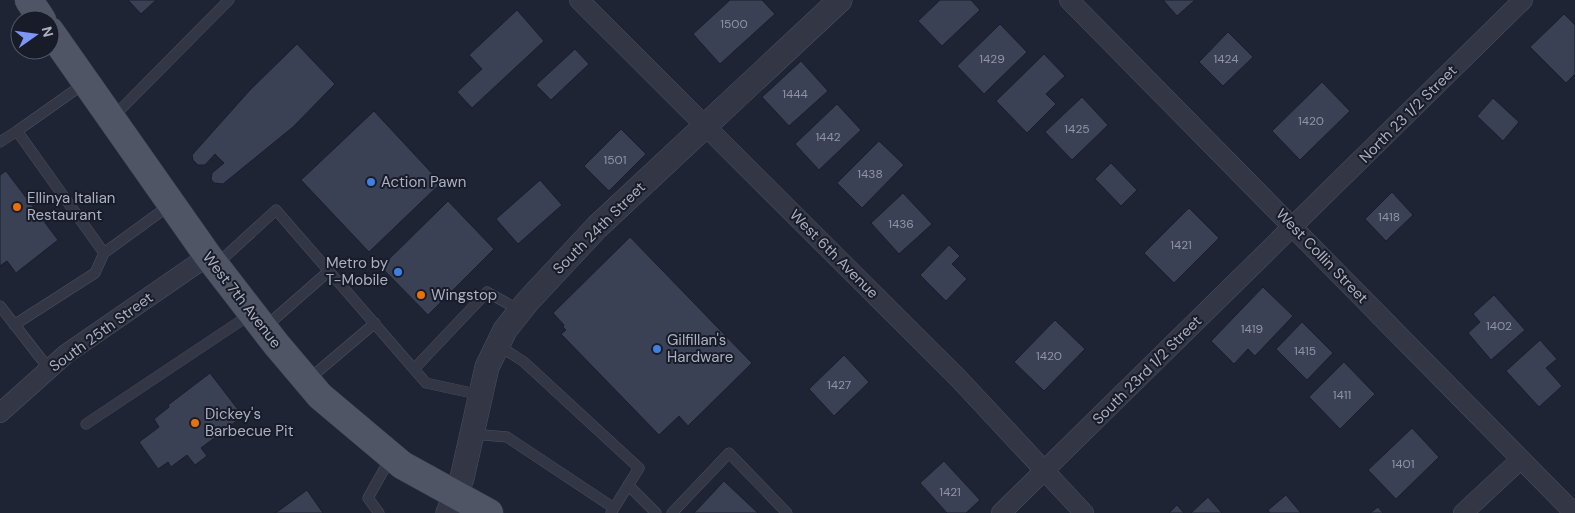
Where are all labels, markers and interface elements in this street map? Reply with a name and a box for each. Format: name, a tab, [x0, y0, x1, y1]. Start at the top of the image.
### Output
north arrow	[10, 10, 60, 60]
house number: 1500	[720, 16, 748, 32]
text: N	[38, 25, 58, 39]
house number: 1429	[979, 51, 1005, 67]
house number: 1424	[1213, 51, 1239, 67]
street label: North 23 1/2 Street	[1355, 61, 1461, 167]
house number: 1444	[782, 86, 808, 102]
house number: 1420	[1298, 113, 1324, 129]
house number: 1425	[1064, 121, 1090, 137]
house number: 1442	[815, 129, 841, 145]
house number: 1501	[603, 152, 627, 168]
house number: 1438	[857, 166, 883, 182]
place label: Action Pawn	[381, 172, 466, 192]
marker: Action Pawn	[365, 176, 377, 188]
street label: South 24th Street	[548, 177, 650, 279]
place label: Ellinya Italian Restaurant	[27, 188, 115, 225]
marker: Ellinya Italian Restaurant	[11, 201, 23, 213]
street label: West Collin Street	[1272, 204, 1372, 308]
street label: West 6th Avenue	[785, 205, 883, 303]
house number: 1418	[1378, 209, 1400, 225]
house number: 1436	[888, 216, 914, 232]
house number: 1421	[1170, 237, 1192, 253]
street label: West 7th Avenue	[198, 248, 286, 352]
place label: Metro by T-Mobile	[326, 253, 389, 290]
marker: Metro by T-Mobile	[392, 266, 404, 278]
place label: Wingstop	[431, 285, 497, 305]
street label: South 25th Street	[45, 288, 157, 376]
marker: Wingstop	[415, 289, 427, 301]
street label: South 23rd 1/2 Street	[1088, 311, 1206, 429]
house number: 1402	[1486, 318, 1512, 334]
house number: 1419	[1241, 321, 1263, 337]
place label: Gilfillan's Hardware	[667, 330, 733, 367]
marker: Gilfillan's Hardware	[651, 343, 663, 355]
house number: 1415	[1294, 343, 1316, 359]
house number: 1420	[1036, 348, 1062, 364]
house number: 1427	[827, 377, 851, 393]
house number: 1411	[1333, 387, 1351, 403]
place label: Dickey's Barbecue Pit	[205, 404, 294, 441]
marker: Dickey's Barbecue Pit	[189, 417, 201, 429]
house number: 1401	[1392, 456, 1414, 472]
house number: 1421	[939, 484, 961, 500]

